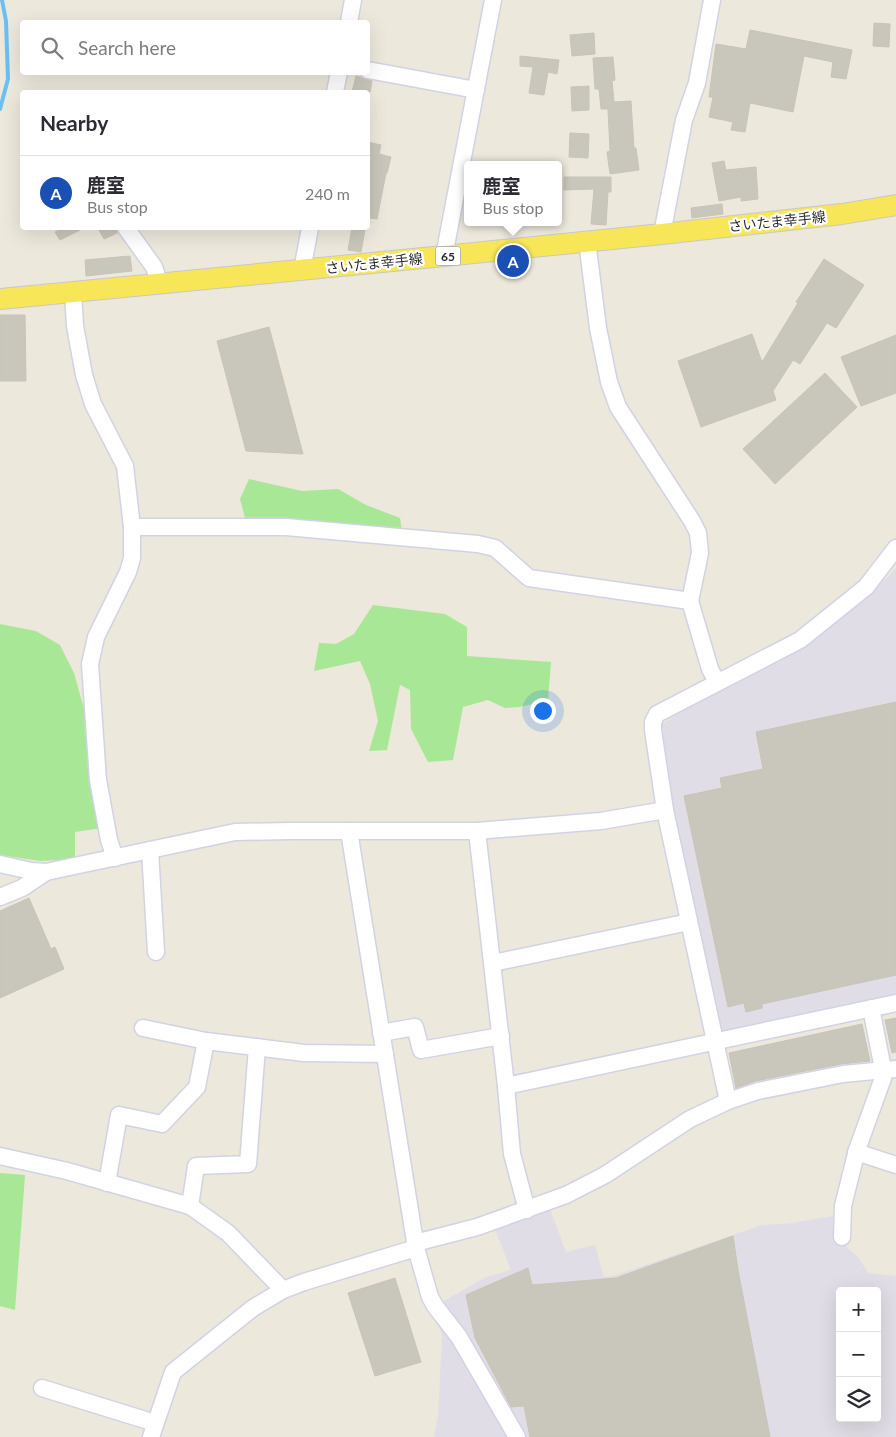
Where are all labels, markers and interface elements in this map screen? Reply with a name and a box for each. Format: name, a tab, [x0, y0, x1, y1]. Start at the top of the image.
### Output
search box	[20, 20, 370, 75]
icon: search	[38, 34, 66, 62]
text: Search here	[78, 36, 176, 59]
text: Nearby	[40, 110, 108, 135]
popup	[464, 161, 562, 226]
text: 鹿室	[87, 173, 125, 196]
text: 鹿室	[483, 174, 521, 197]
text: A	[50, 184, 62, 203]
text: 240 m	[305, 184, 350, 203]
text: Bus stop	[87, 197, 148, 216]
text: Bus stop	[483, 198, 543, 217]
street label: さいたま幸手線	[728, 207, 826, 235]
pin: A	[497, 242, 529, 280]
road number: 65	[436, 247, 460, 266]
street label: さいたま幸手線	[325, 249, 423, 277]
your location	[530, 698, 556, 724]
map controls	[836, 1287, 881, 1422]
button: +	[836, 1287, 881, 1332]
button: −	[836, 1332, 881, 1377]
button: layers	[836, 1377, 881, 1422]

